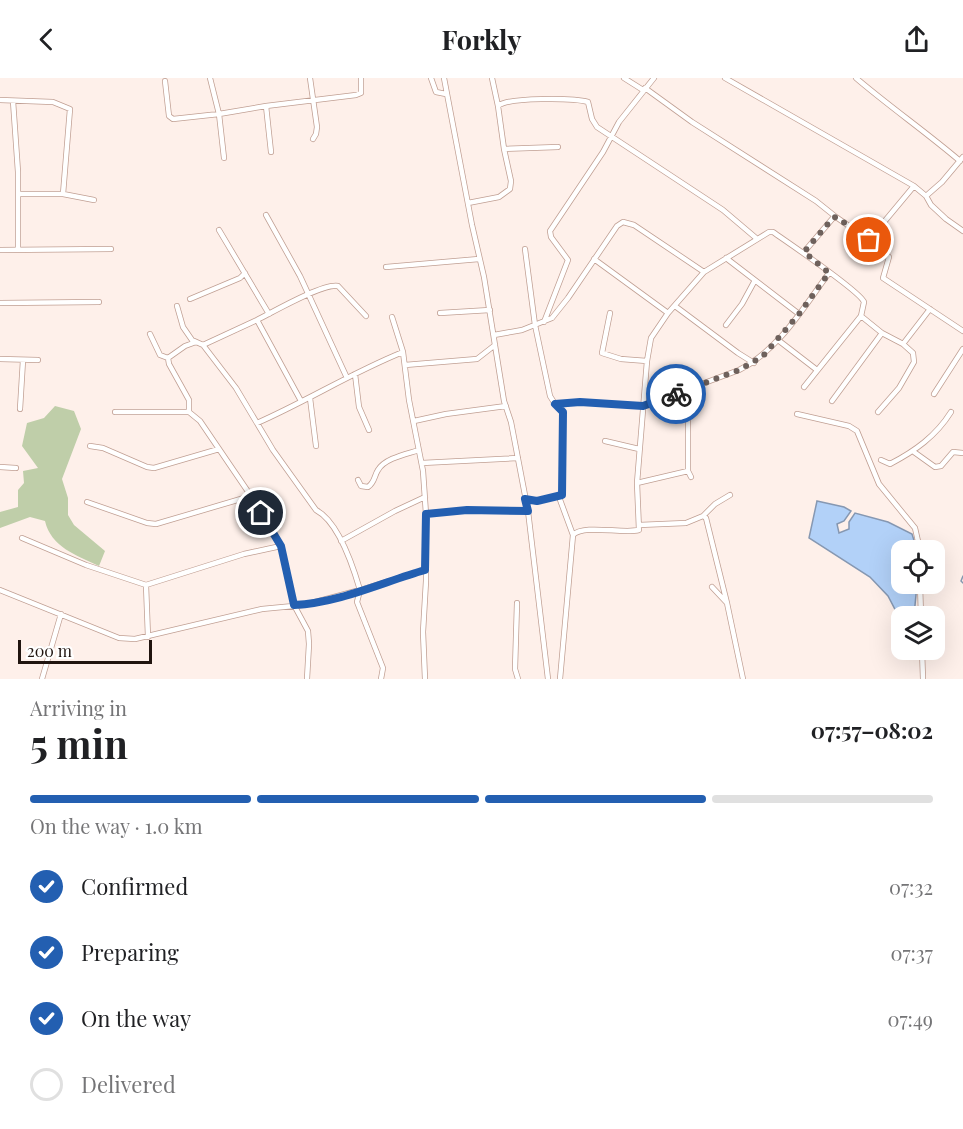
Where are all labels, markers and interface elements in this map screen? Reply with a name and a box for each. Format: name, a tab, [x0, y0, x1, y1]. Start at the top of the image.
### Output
text: Forkly	[441, 21, 522, 57]
icon: back	[30, 23, 63, 56]
icon: share	[900, 23, 933, 56]
pin	[843, 214, 894, 265]
icon: bag	[852, 223, 885, 256]
courier	[646, 364, 706, 424]
icon: bike	[660, 378, 693, 411]
pin	[235, 487, 286, 538]
icon: home	[244, 496, 277, 529]
map controls	[891, 540, 945, 660]
button: locate	[891, 540, 945, 594]
button: layers	[891, 606, 945, 660]
scale bar	[18, 637, 152, 664]
text: 200 m	[27, 640, 72, 661]
text: Arriving in	[30, 694, 127, 721]
text: 07:57–08:02	[811, 715, 933, 745]
text: 5 min	[30, 717, 128, 769]
text: On the way · 1.0 km	[30, 812, 202, 839]
icon: check	[30, 870, 63, 903]
text: Confirmed	[81, 871, 188, 901]
text: 07:32	[889, 873, 933, 900]
icon: check	[30, 936, 63, 969]
text: Preparing	[81, 937, 179, 967]
text: 07:37	[890, 939, 933, 966]
icon: check	[30, 1002, 63, 1035]
text: On the way	[81, 1003, 191, 1033]
text: 07:49	[888, 1005, 933, 1032]
text: Delivered	[81, 1069, 176, 1099]

